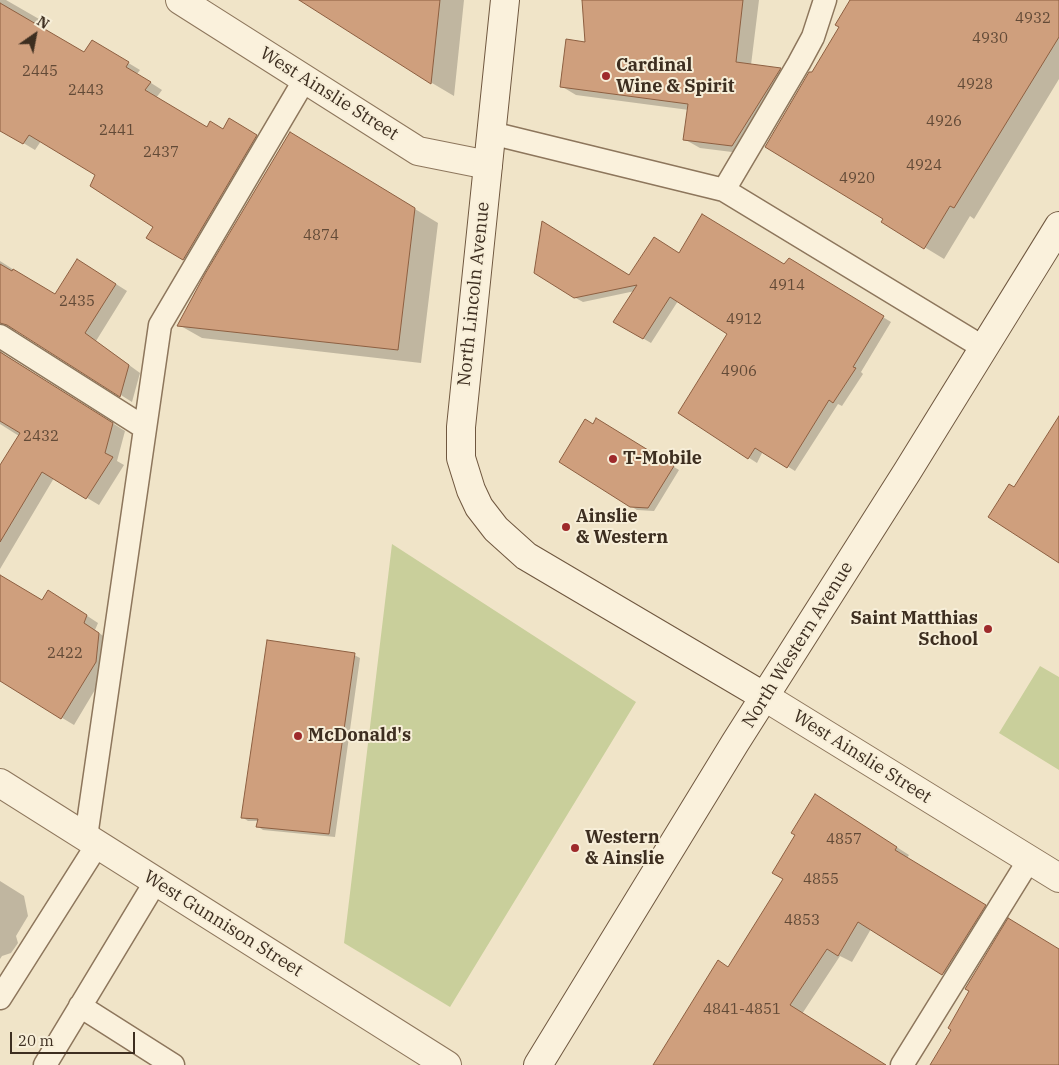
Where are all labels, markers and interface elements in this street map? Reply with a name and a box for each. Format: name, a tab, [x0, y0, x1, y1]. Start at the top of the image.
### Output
north arrow	[10, 10, 60, 60]
house number: 4932	[1015, 10, 1051, 28]
text: N	[34, 12, 53, 33]
house number: 4930	[972, 30, 1008, 48]
street label: West Ainslie Street	[256, 43, 402, 145]
place label: Cardinal Wine & Spirit	[616, 55, 734, 98]
house number: 2445	[22, 63, 58, 81]
marker: Cardinal Wine & Spirit	[600, 70, 612, 82]
house number: 4928	[957, 76, 993, 94]
house number: 2443	[68, 82, 104, 100]
house number: 4926	[926, 113, 962, 131]
house number: 2441	[99, 122, 135, 140]
house number: 2437	[143, 144, 179, 162]
house number: 4924	[906, 157, 942, 175]
house number: 4920	[839, 170, 875, 188]
street label: North Lincoln Avenue	[454, 201, 494, 387]
house number: 4874	[303, 227, 339, 245]
house number: 4914	[769, 277, 805, 295]
house number: 2435	[59, 293, 95, 311]
house number: 4912	[726, 311, 762, 329]
house number: 4906	[721, 363, 757, 381]
house number: 2432	[23, 428, 59, 446]
place label: T-Mobile	[623, 448, 702, 470]
marker: T-Mobile	[607, 453, 619, 465]
place label: Ainslie & Western	[576, 506, 668, 548]
marker: Ainslie & Western	[560, 521, 572, 533]
street label: North Western Avenue	[738, 558, 858, 732]
place label: Saint Matthias School	[851, 608, 978, 650]
marker: Saint Matthias School	[982, 623, 994, 635]
house number: 2422	[47, 645, 83, 663]
street label: West Ainslie Street	[789, 706, 935, 808]
place label: McDonald's	[308, 725, 411, 747]
marker: McDonald's	[292, 730, 304, 742]
place label: Western & Ainslie	[585, 827, 664, 870]
house number: 4857	[826, 831, 862, 849]
marker: Western & Ainslie	[569, 842, 581, 854]
street label: West Gunnison Street	[140, 866, 306, 982]
house number: 4855	[803, 871, 839, 889]
house number: 4853	[784, 912, 820, 930]
house number: 4841-4851	[703, 1001, 781, 1019]
scale bar	[12, 1022, 138, 1054]
text: 20 m	[18, 1031, 54, 1050]

